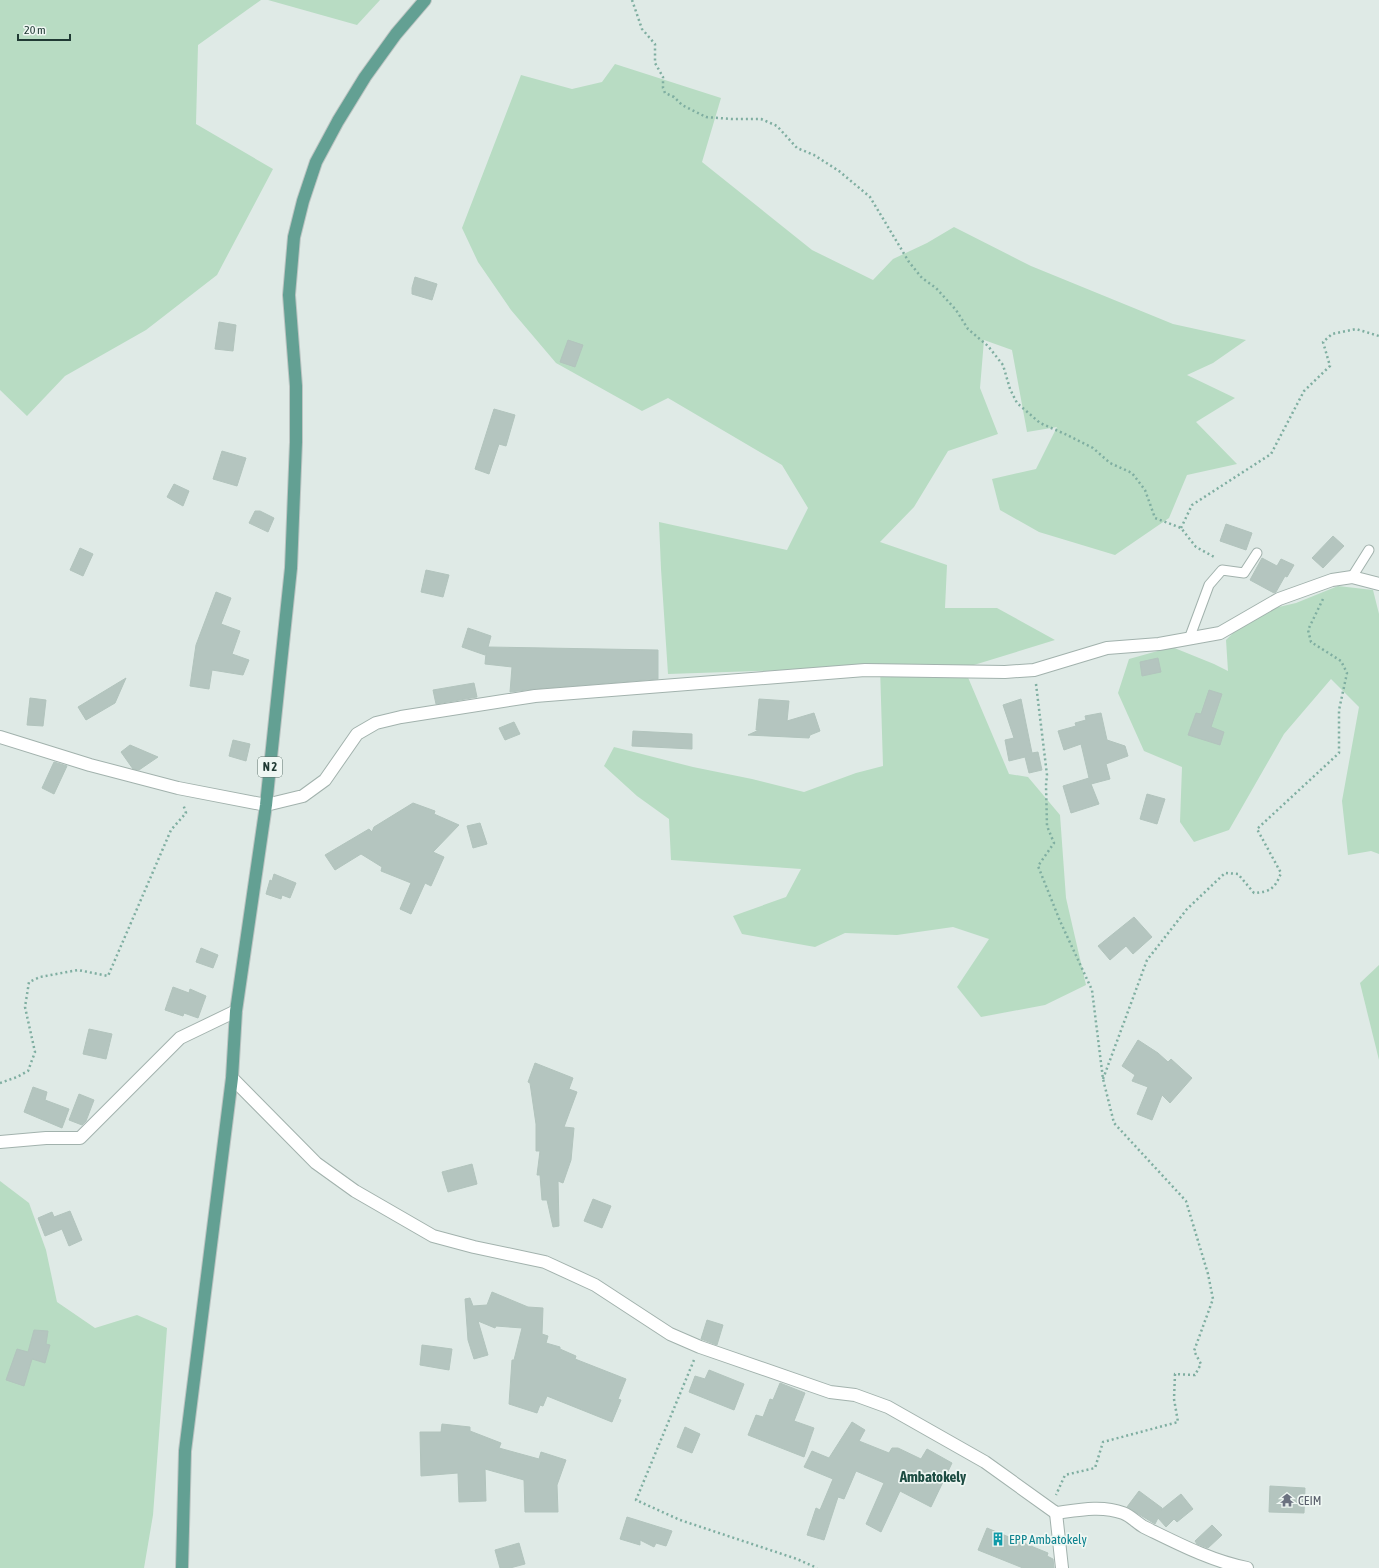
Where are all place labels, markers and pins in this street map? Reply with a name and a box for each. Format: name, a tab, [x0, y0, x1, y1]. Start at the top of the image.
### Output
temple icon: CEIM	[1279, 1492, 1295, 1508]
place label: CEIM	[1298, 1493, 1321, 1508]
building icon: EPP Ambatokely	[990, 1531, 1006, 1547]
place label: EPP Ambatokely	[1009, 1532, 1087, 1547]

